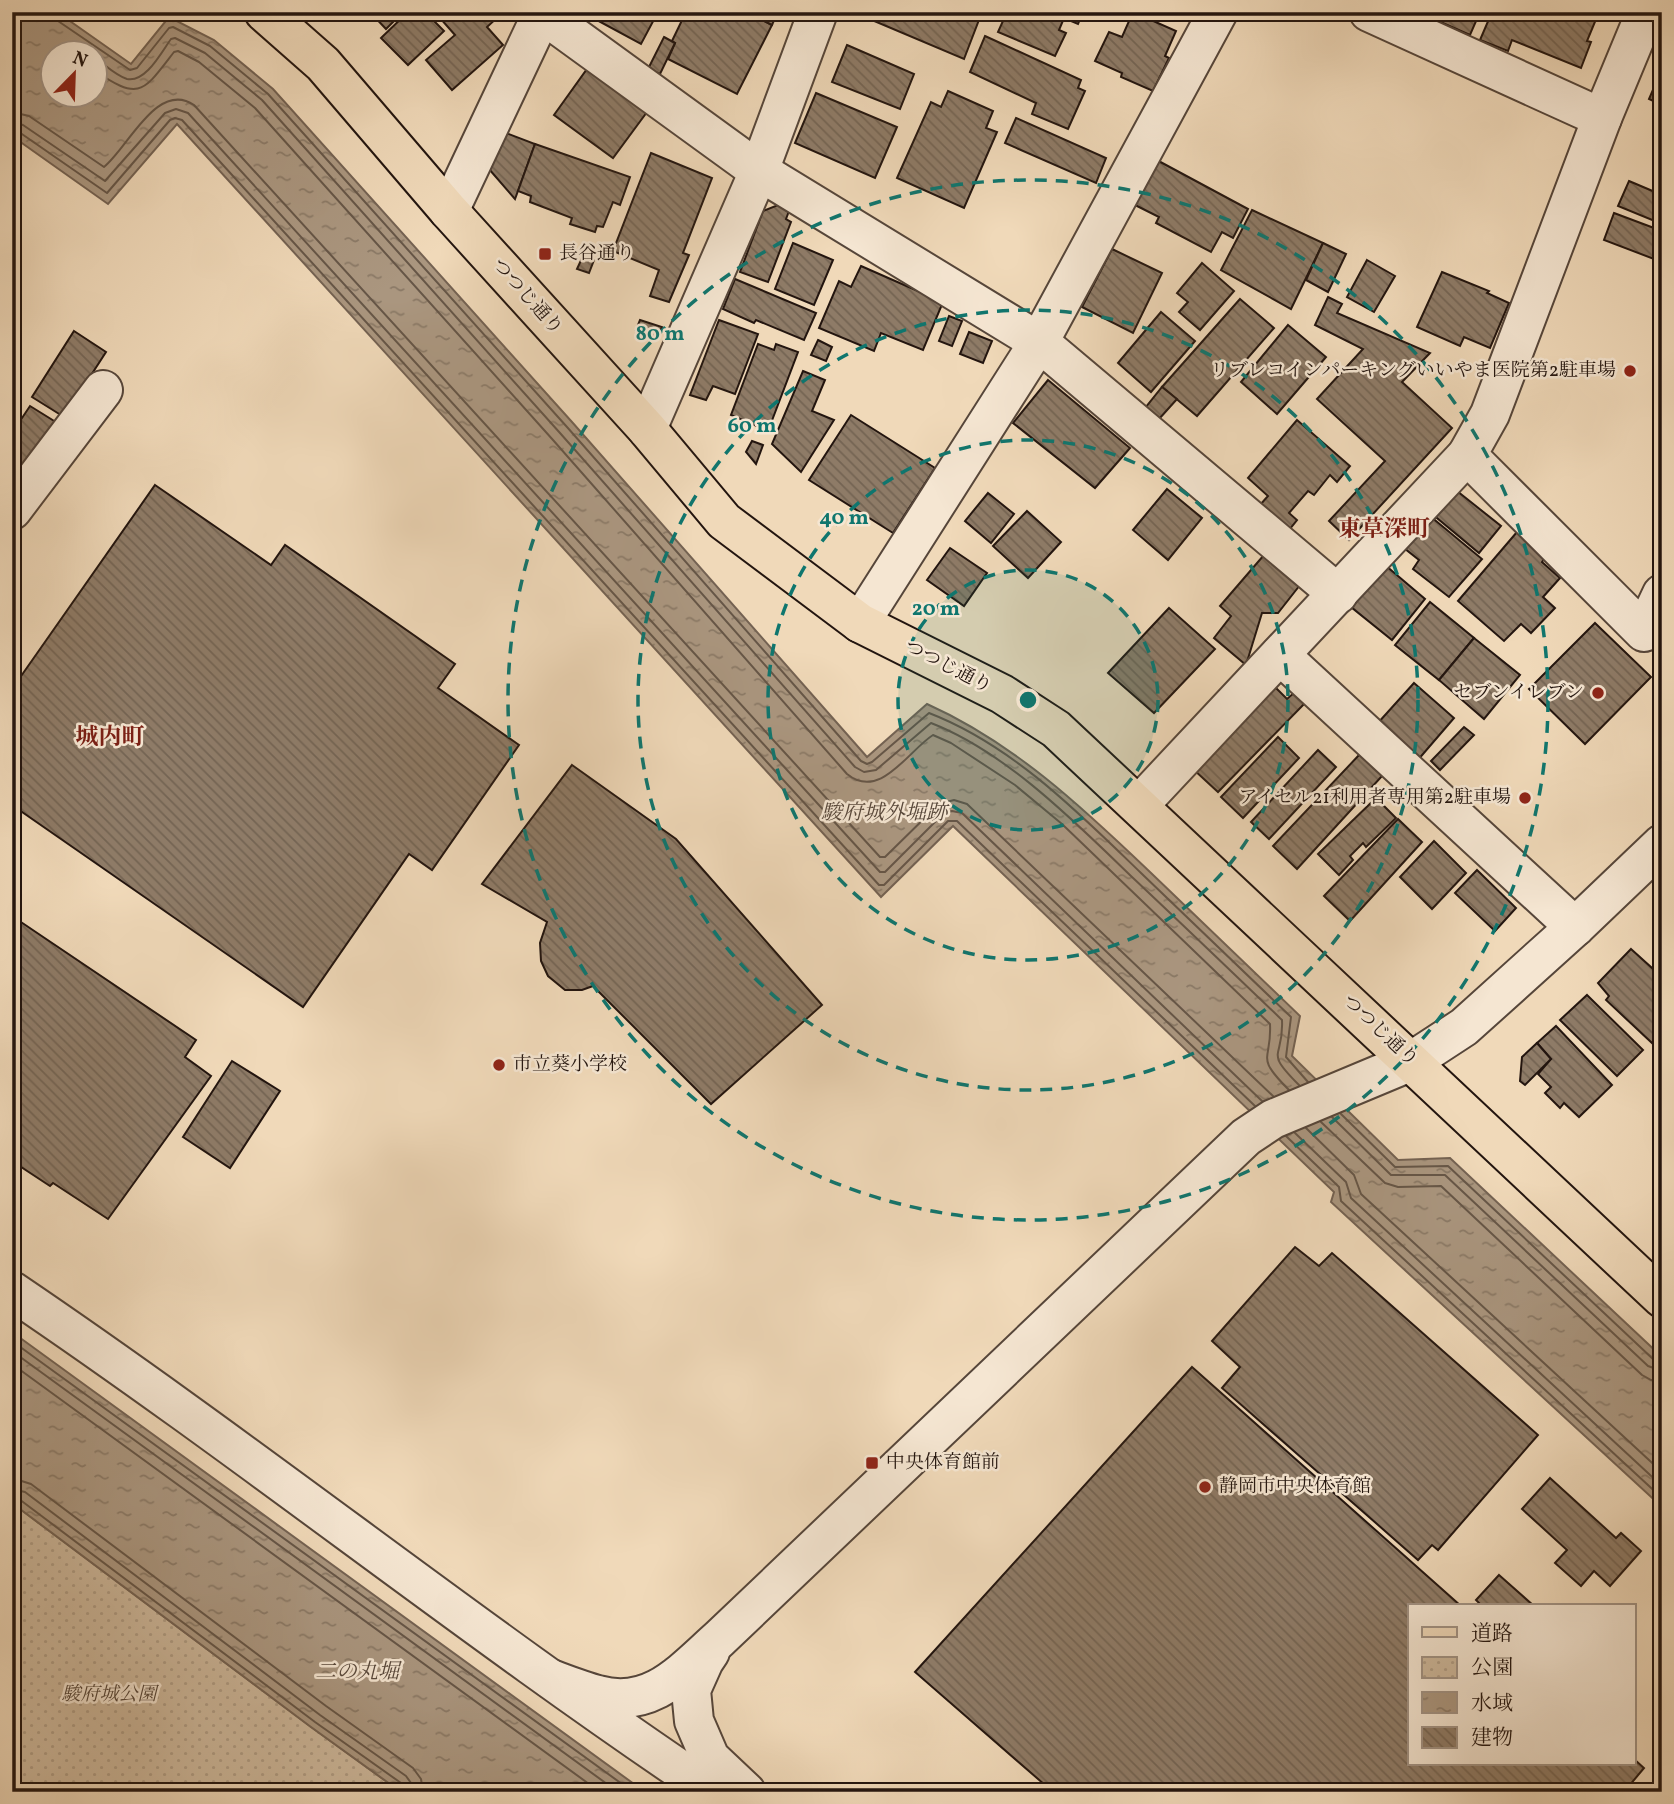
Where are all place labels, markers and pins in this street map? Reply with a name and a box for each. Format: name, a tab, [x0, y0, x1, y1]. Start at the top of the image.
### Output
place label: 長谷通り	[559, 241, 635, 267]
marker: 長谷通り	[537, 246, 553, 262]
place label: リブレコインパーキングいいやま医院第2駐車場	[1210, 358, 1616, 384]
marker: リブレコインパーキングいいやま医院第2駐車場	[1622, 363, 1638, 379]
place label: セブンイレブン	[1453, 680, 1584, 706]
marker: セブンイレブン	[1590, 685, 1606, 701]
centre of rings	[1016, 688, 1040, 712]
place label: アイセル21利用者専用第2駐車場	[1239, 785, 1511, 811]
marker: アイセル21利用者専用第2駐車場	[1517, 790, 1533, 806]
place label: 市立葵小学校	[513, 1052, 627, 1078]
marker: 市立葵小学校	[491, 1057, 507, 1073]
place label: 中央体育館前	[886, 1450, 1000, 1476]
marker: 中央体育館前	[864, 1455, 880, 1471]
place label: 静岡市中央体育館	[1219, 1474, 1371, 1500]
marker: 静岡市中央体育館	[1197, 1479, 1213, 1495]

